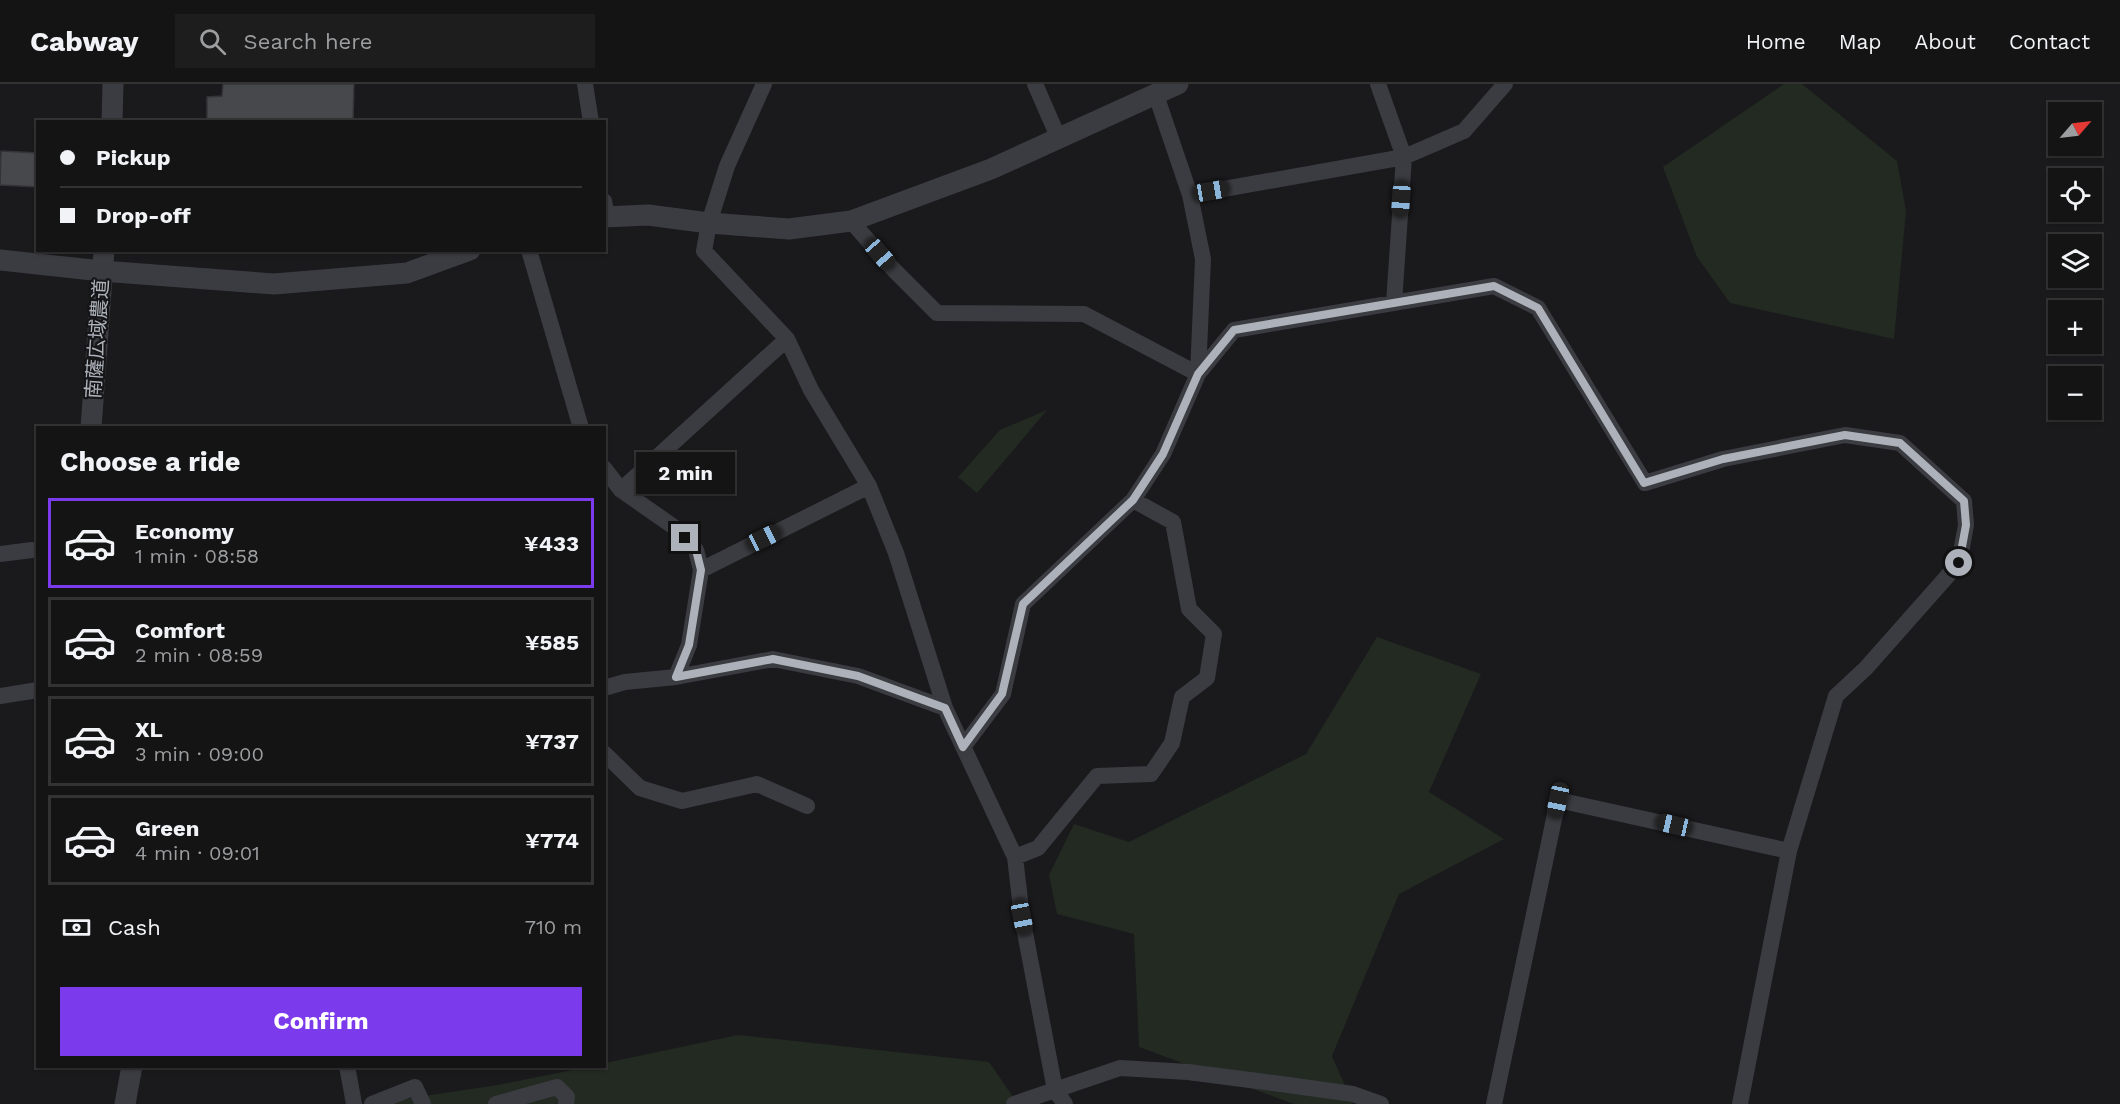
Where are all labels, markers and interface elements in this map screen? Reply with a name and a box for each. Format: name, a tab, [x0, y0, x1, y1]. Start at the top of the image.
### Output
search box	[175, 14, 595, 68]
text: Cabway	[30, 25, 139, 58]
icon: search	[196, 25, 229, 58]
text: Search here	[244, 29, 373, 54]
text: Home	[1746, 29, 1806, 54]
text: Map	[1839, 29, 1882, 54]
text: About	[1915, 29, 1976, 54]
text: Contact	[2009, 29, 2090, 54]
north arrow	[2048, 102, 2102, 156]
map controls	[2048, 102, 2102, 420]
text: Pickup	[96, 145, 171, 170]
button: locate	[2048, 168, 2102, 222]
car	[1192, 179, 1230, 203]
car	[1391, 180, 1411, 218]
text: Drop-off	[96, 203, 191, 228]
button: layers	[2048, 234, 2102, 288]
car	[861, 235, 899, 273]
street label: 南薩広域農道	[81, 278, 113, 400]
button: +	[2048, 300, 2102, 354]
button: −	[2048, 366, 2102, 420]
text: Choose a ride	[60, 446, 240, 478]
callout: 2 min	[636, 451, 734, 493]
text: 2 min	[658, 461, 713, 485]
icon: car	[63, 516, 117, 570]
text: Economy	[135, 519, 234, 544]
car	[744, 522, 784, 554]
route end	[671, 524, 698, 551]
text: ¥433	[524, 531, 579, 556]
text: 1 min · 08:58	[135, 544, 259, 568]
route start	[1945, 549, 1972, 576]
icon: car	[63, 615, 117, 669]
text: Comfort	[135, 618, 225, 643]
text: ¥585	[525, 630, 579, 655]
text: 2 min · 08:59	[135, 643, 263, 667]
icon: car	[63, 714, 117, 768]
text: XL	[135, 717, 163, 742]
text: ¥737	[525, 729, 579, 754]
text: 3 min · 09:00	[135, 742, 264, 766]
car	[1545, 781, 1571, 819]
car	[1654, 812, 1694, 838]
icon: car	[63, 813, 117, 867]
text: Green	[135, 816, 199, 841]
text: ¥774	[525, 828, 579, 853]
text: 4 min · 09:01	[135, 841, 260, 865]
car	[1010, 898, 1034, 936]
icon: cash	[60, 911, 93, 944]
text: Cash	[108, 915, 161, 940]
text: 710 m	[525, 915, 582, 939]
button: Confirm	[60, 987, 582, 1056]

